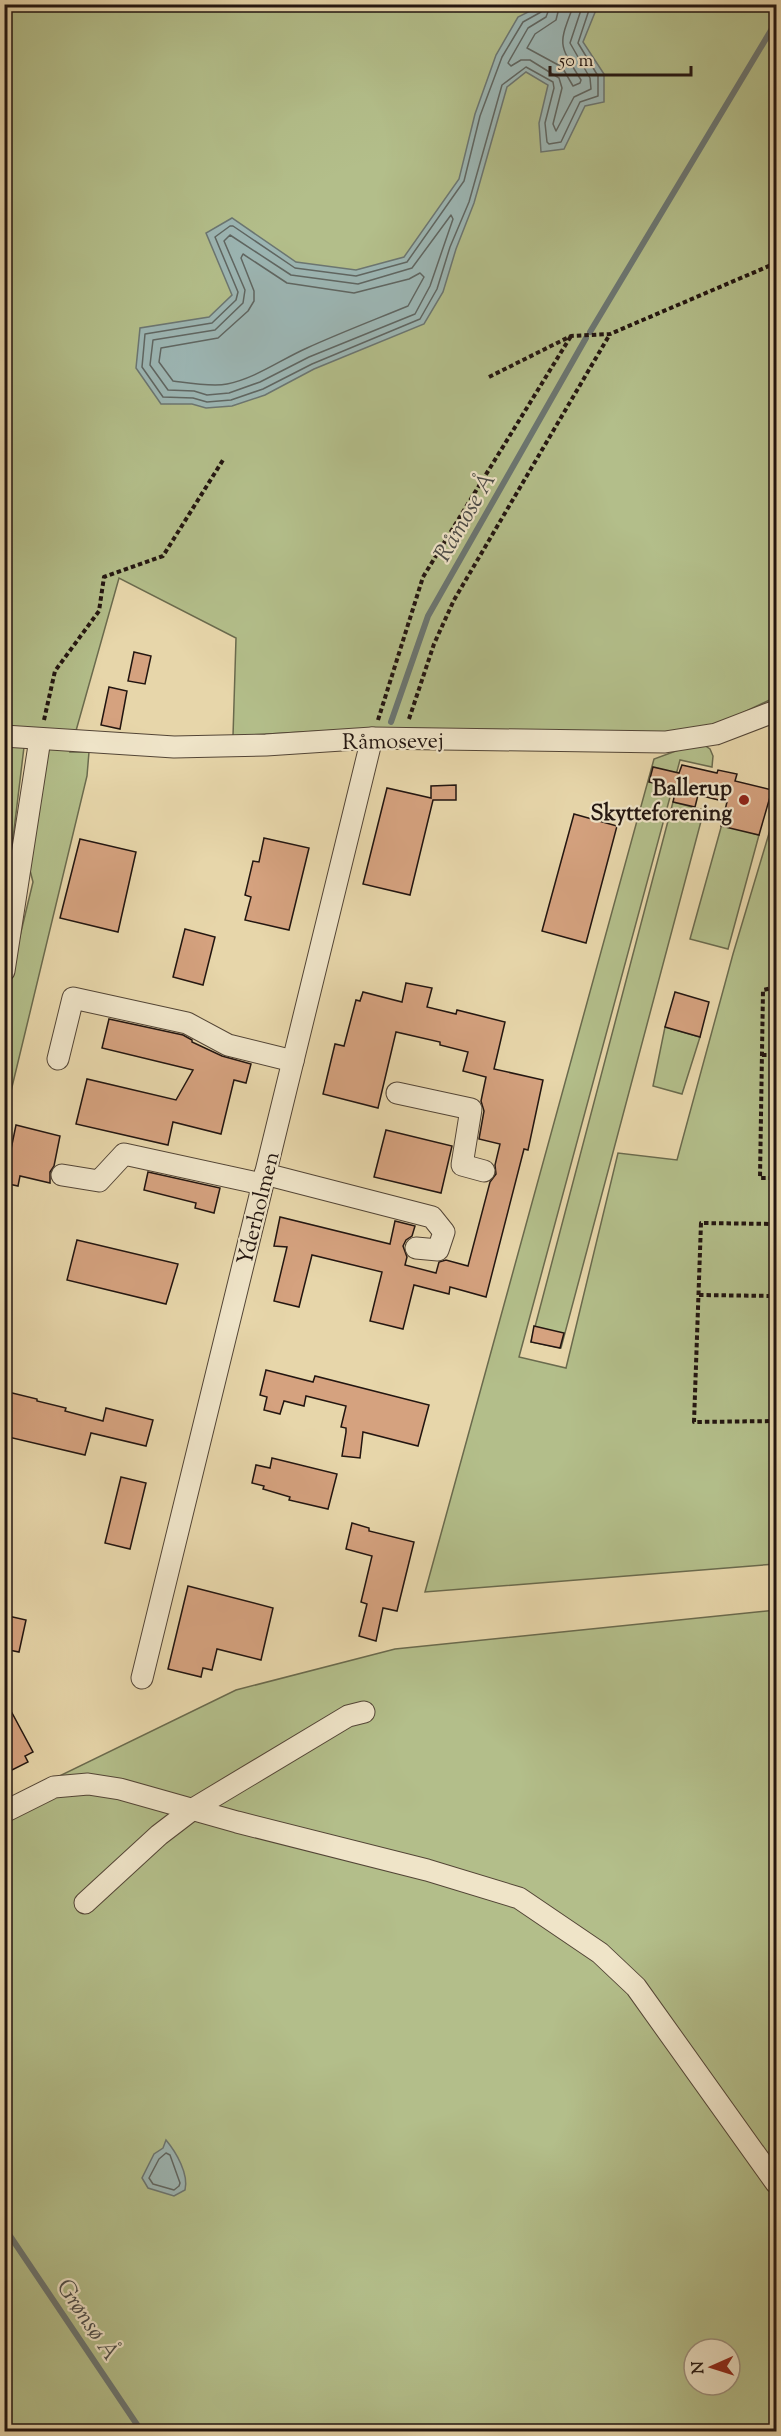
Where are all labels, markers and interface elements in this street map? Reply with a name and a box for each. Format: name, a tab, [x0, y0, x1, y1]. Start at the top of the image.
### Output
scale bar	[550, 39, 691, 77]
text: 50 m	[558, 49, 594, 75]
water label: Råmose Å	[426, 467, 505, 569]
street label: Råmosevej	[342, 726, 444, 760]
place label: Ballerup Skytteforening	[590, 774, 732, 831]
marker: Ballerup Skytteforening	[737, 793, 751, 807]
street label: Yderholmen	[230, 1149, 289, 1269]
water label: Grønsø Å	[47, 2272, 127, 2368]
north arrow	[682, 2337, 742, 2397]
text: N	[688, 2360, 711, 2375]

